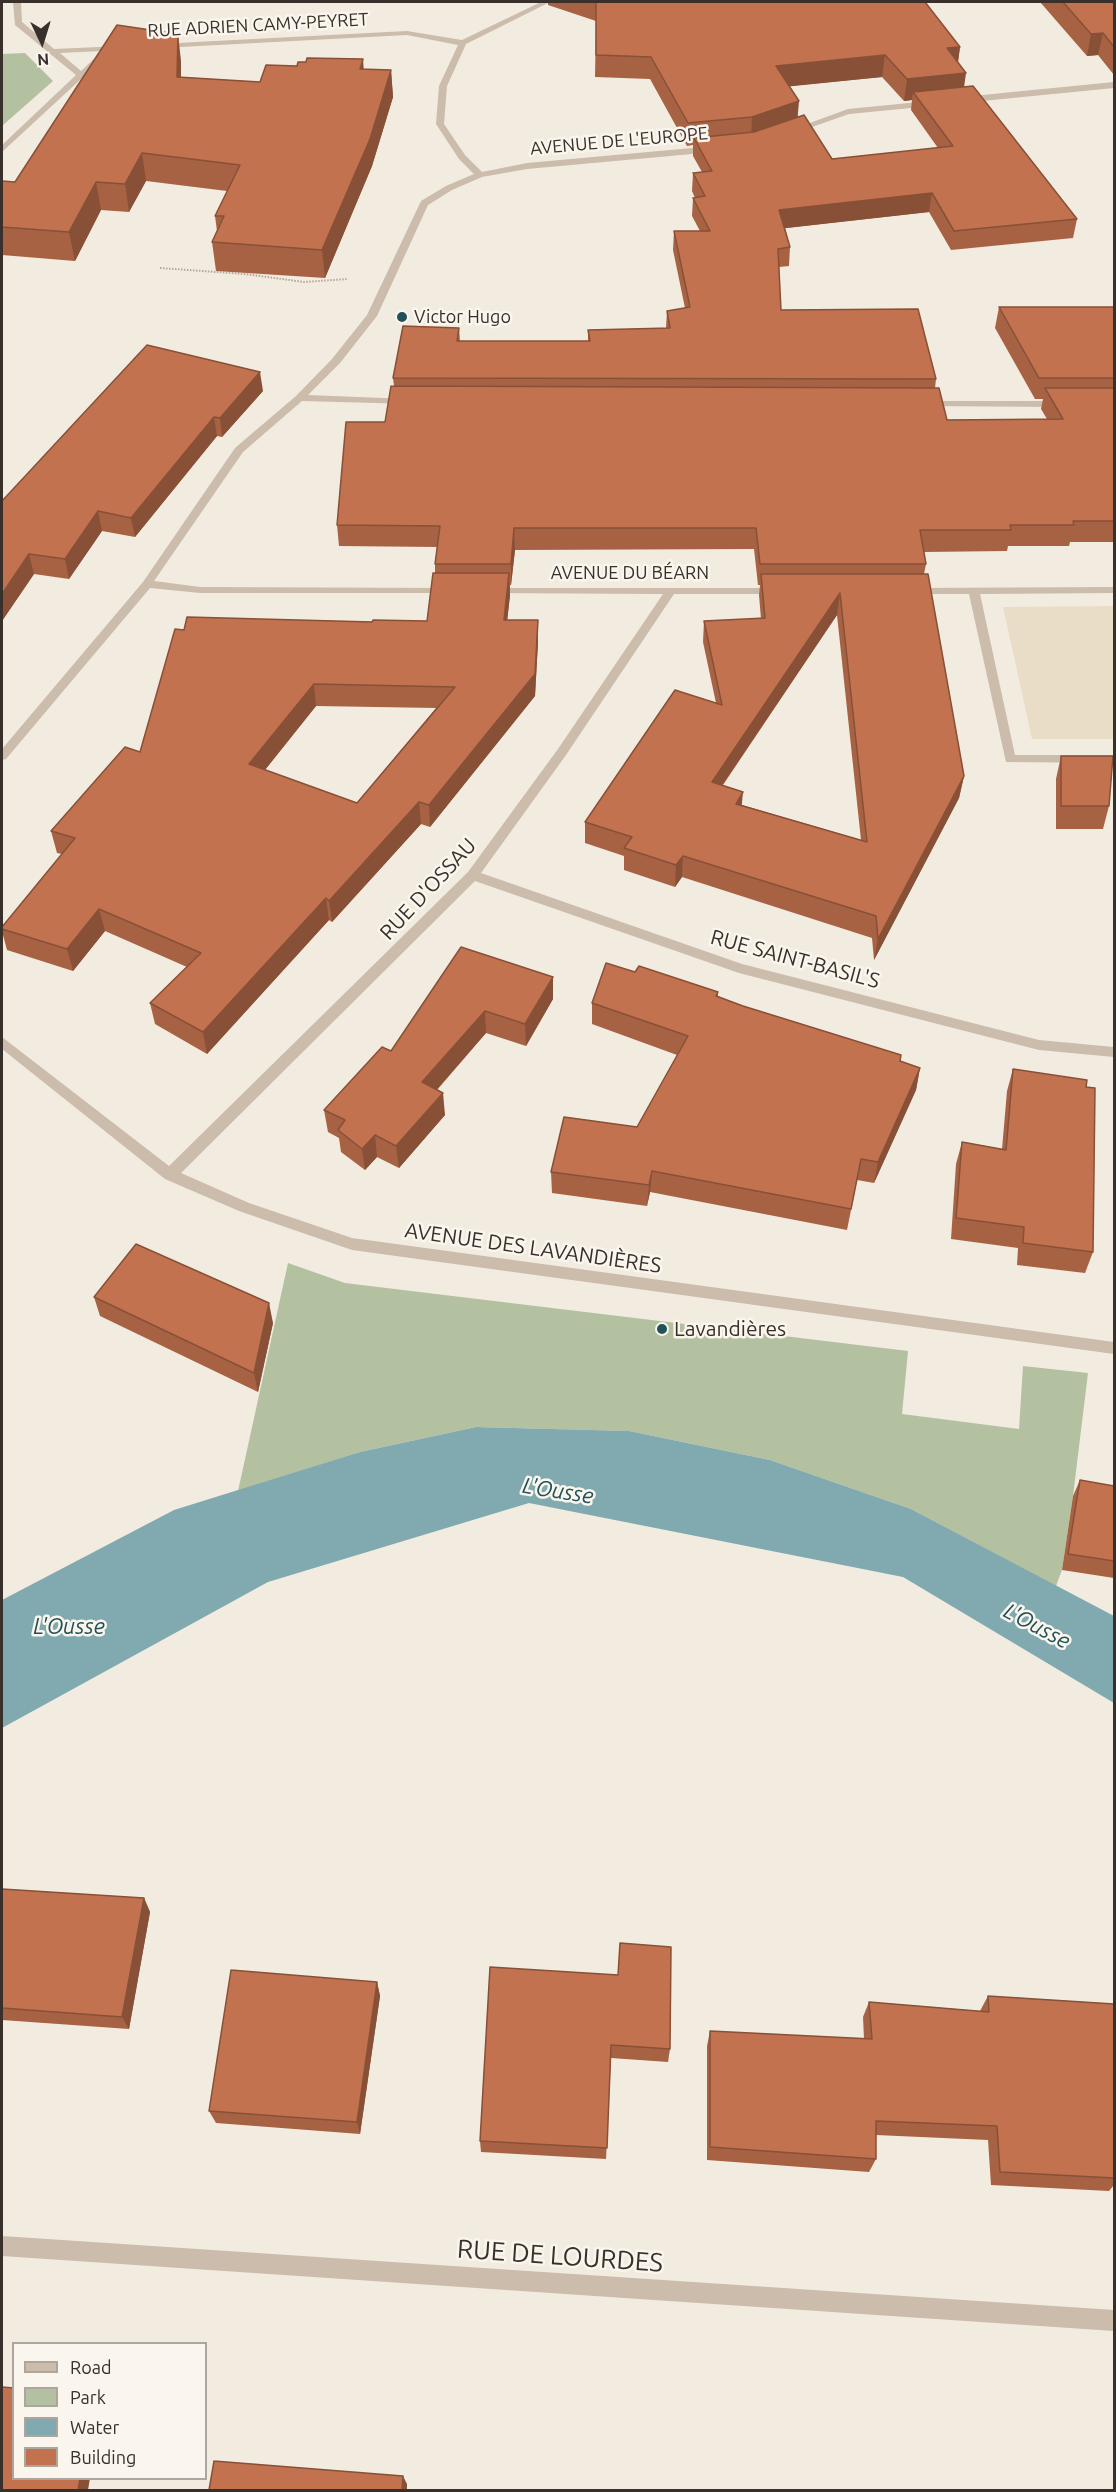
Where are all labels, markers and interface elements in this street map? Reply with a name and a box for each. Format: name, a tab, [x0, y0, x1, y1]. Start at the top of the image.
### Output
street label: RUE ADRIEN CAMY-PEYRET	[147, 8, 369, 42]
north arrow	[12, 12, 72, 72]
text: N	[37, 51, 50, 69]
street label: AVENUE DE L'EUROPE	[529, 122, 709, 160]
place label: Victor Hugo	[414, 306, 511, 328]
marker: Victor Hugo	[395, 310, 409, 324]
street label: AVENUE DU BÉARN	[551, 562, 709, 584]
street label: RUE D'OSSAU	[375, 833, 481, 945]
street label: RUE SAINT-BASIL'S	[708, 924, 882, 994]
street label: AVENUE DES LAVANDIÈRES	[403, 1218, 663, 1278]
place label: Lavandières	[674, 1316, 786, 1342]
marker: Lavandières	[655, 1322, 669, 1336]
water label: L'Ousse	[521, 1472, 595, 1510]
water label: L'Ousse	[999, 1598, 1075, 1654]
water label: L'Ousse	[33, 1614, 105, 1640]
street label: RUE DE LOURDES	[456, 2233, 664, 2279]
legend	[12, 2342, 207, 2480]
text: Road	[70, 2357, 112, 2377]
text: Park	[70, 2387, 106, 2407]
text: Water	[70, 2417, 119, 2437]
text: Building	[70, 2447, 136, 2467]

